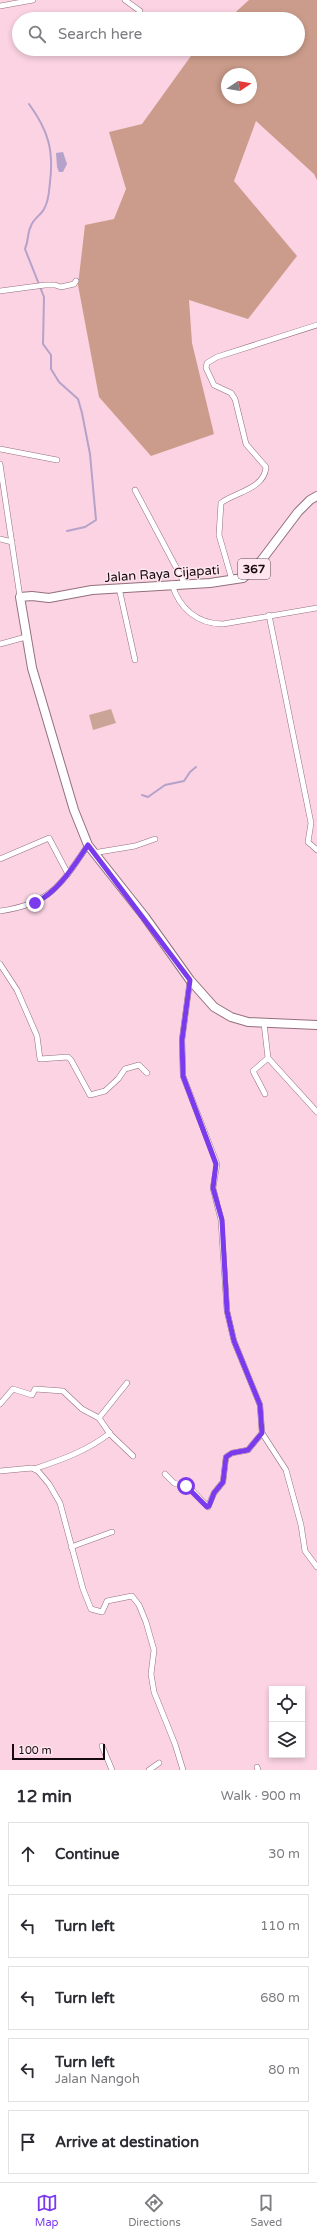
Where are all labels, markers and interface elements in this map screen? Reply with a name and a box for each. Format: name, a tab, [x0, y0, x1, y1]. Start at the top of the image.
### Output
search box	[12, 12, 305, 56]
icon: search	[26, 23, 48, 45]
text: Search here	[58, 25, 142, 43]
north arrow	[221, 68, 257, 104]
road number: 367	[238, 559, 270, 579]
street label: Jalan Raya Cijapati	[104, 562, 220, 586]
route end	[26, 894, 44, 912]
route start	[177, 1477, 195, 1495]
map controls	[269, 1686, 305, 1758]
button: locate	[269, 1686, 305, 1722]
button: layers	[269, 1722, 305, 1758]
scale bar	[12, 1742, 105, 1761]
text: 100 m	[18, 1744, 52, 1757]
text: 12 min	[16, 1786, 72, 1807]
text: Walk · 900 m	[221, 1788, 301, 1804]
icon: ahead	[17, 1843, 39, 1865]
text: Continue	[55, 1845, 119, 1863]
text: 30 m	[268, 1846, 300, 1862]
icon: left	[17, 1915, 39, 1937]
text: Turn left	[55, 1917, 115, 1935]
text: 110 m	[260, 1918, 300, 1934]
icon: left	[17, 1987, 39, 2009]
text: Turn left	[55, 1989, 115, 2007]
text: 680 m	[260, 1990, 300, 2006]
text: Turn left	[55, 2053, 115, 2071]
icon: left	[17, 2059, 39, 2081]
text: 80 m	[268, 2062, 300, 2078]
text: Jalan Nangoh	[55, 2071, 140, 2087]
icon: arrive	[17, 2131, 39, 2153]
text: Arrive at destination	[55, 2133, 199, 2151]
tab: Map	[35, 2192, 59, 2229]
tab: Directions	[128, 2192, 181, 2229]
tab: Saved	[250, 2192, 282, 2229]

